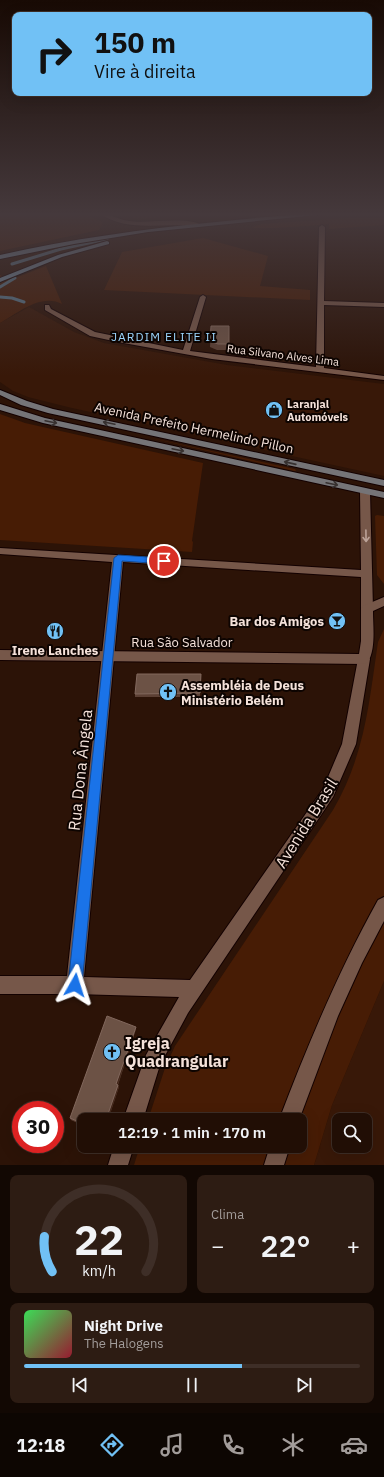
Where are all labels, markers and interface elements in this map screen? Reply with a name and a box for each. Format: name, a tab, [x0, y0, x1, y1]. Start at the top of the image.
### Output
text: 150 m	[94, 24, 176, 61]
icon: right	[28, 28, 80, 80]
text: Vire à direita	[94, 60, 196, 83]
district label: JARDIM ELITE II	[111, 329, 217, 344]
street label: Rua Silvano Alves Lima	[226, 341, 340, 369]
place label: Laranjal Automóveis	[287, 397, 349, 424]
street label: Avenida Prefeito Hermelindo Pillon	[93, 399, 295, 457]
shop icon: Laranjal Automóveis	[264, 400, 284, 420]
one-way arrow	[44, 419, 57, 427]
one-way arrow	[102, 419, 115, 427]
one-way arrow	[171, 447, 184, 455]
one-way arrow	[284, 458, 297, 466]
one-way arrow	[325, 481, 338, 489]
one-way arrow	[362, 529, 370, 542]
pin	[147, 544, 181, 578]
icon: arrive	[153, 550, 175, 572]
bar icon: Bar dos Amigos	[327, 611, 347, 631]
place label: Bar dos Amigos	[230, 613, 324, 630]
restaurant icon: Irene Lanches	[45, 621, 65, 641]
street label: Rua São Salvador	[131, 634, 233, 651]
place label: Irene Lanches	[12, 642, 99, 659]
place label: Assembléia de Deus Ministério Belém	[181, 677, 305, 709]
church icon: Assembléia de Deus Ministério Belém	[158, 682, 178, 702]
street label: Rua Dona Ângela	[64, 708, 96, 832]
street label: Avenida Brasil	[270, 774, 342, 872]
position arrow	[54, 964, 96, 1006]
place label: Igreja Quadrangular	[125, 1033, 229, 1071]
church icon: Igreja Quadrangular	[102, 1042, 122, 1062]
speed limit sign: 30	[12, 1101, 64, 1153]
map controls	[332, 1113, 372, 1153]
button: search	[332, 1113, 372, 1153]
text: 12:19 · 1 min · 170 m	[118, 1123, 266, 1142]
text: Clima	[211, 1206, 244, 1223]
text: 22	[74, 1212, 123, 1266]
text: 22°	[260, 1226, 311, 1265]
text: −	[211, 1231, 224, 1260]
text: +	[347, 1231, 360, 1260]
text: km/h	[82, 1261, 115, 1280]
text: Night Drive	[84, 1316, 163, 1335]
text: The Halogens	[84, 1335, 164, 1352]
icon: previous	[69, 1374, 91, 1396]
icon: pause	[181, 1374, 203, 1396]
icon: next	[293, 1374, 315, 1396]
icon: directions	[98, 1431, 126, 1459]
icon: music	[158, 1431, 186, 1459]
icon: phone	[219, 1431, 247, 1459]
icon: climate	[279, 1431, 307, 1459]
icon: car	[340, 1431, 368, 1459]
text: 12:18	[16, 1434, 65, 1457]

